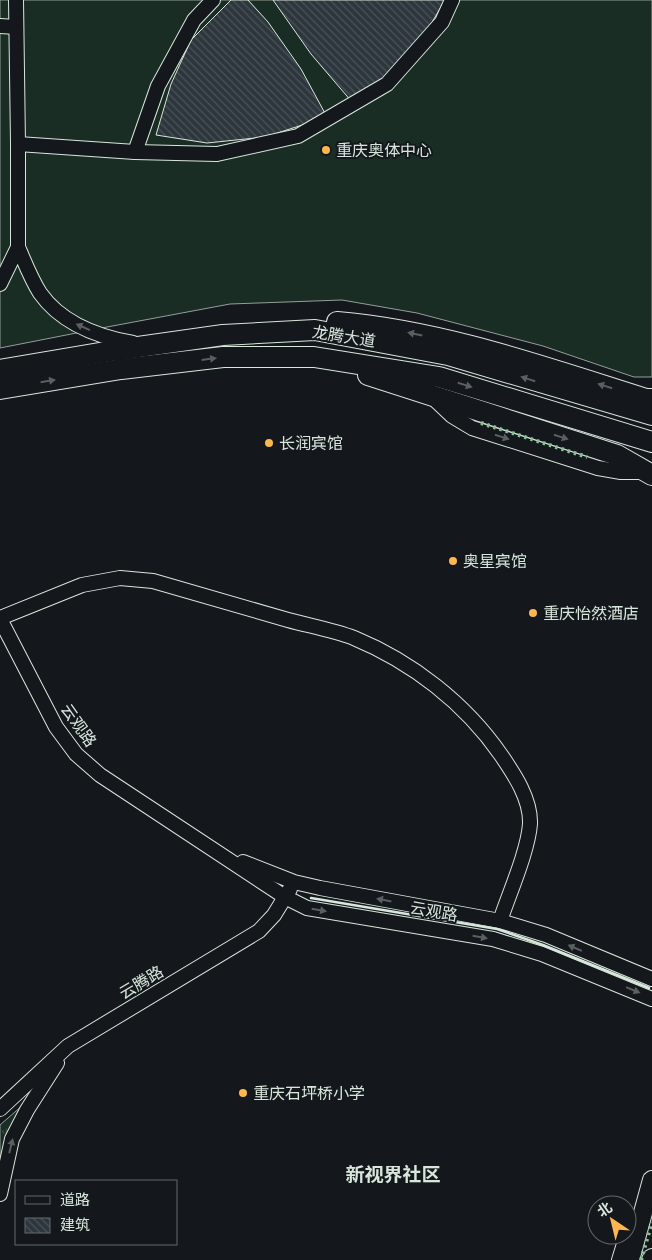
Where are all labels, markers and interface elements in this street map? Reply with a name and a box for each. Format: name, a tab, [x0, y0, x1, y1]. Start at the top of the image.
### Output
place label: 重庆奥体中心	[336, 139, 432, 161]
marker: 重庆奥体中心	[320, 144, 332, 156]
street label: 龙腾大道	[311, 320, 377, 352]
one-way arrow	[76, 323, 90, 331]
one-way arrow	[407, 330, 422, 338]
one-way arrow	[201, 355, 217, 363]
one-way arrow	[520, 375, 535, 383]
one-way arrow	[40, 376, 56, 384]
one-way arrow	[458, 381, 473, 389]
one-way arrow	[598, 382, 613, 390]
place label: 长润宾馆	[279, 432, 343, 454]
one-way arrow	[495, 434, 510, 442]
one-way arrow	[553, 434, 568, 442]
marker: 长润宾馆	[263, 437, 275, 449]
place label: 奥星宾馆	[463, 550, 527, 572]
marker: 奥星宾馆	[447, 555, 459, 567]
place label: 重庆怡然酒店	[543, 602, 639, 624]
marker: 重庆怡然酒店	[527, 607, 539, 619]
street label: 云观路	[56, 699, 102, 751]
one-way arrow	[375, 895, 391, 903]
street label: 云观路	[408, 896, 460, 926]
one-way arrow	[312, 906, 328, 914]
one-way arrow	[472, 933, 488, 941]
one-way arrow	[567, 943, 582, 951]
street label: 云腾路	[115, 960, 167, 1004]
one-way arrow	[626, 986, 641, 994]
place label: 重庆石坪桥小学	[253, 1082, 365, 1104]
marker: 重庆石坪桥小学	[237, 1087, 249, 1099]
one-way arrow	[7, 1139, 15, 1154]
district label: 新视界社区	[345, 1161, 441, 1187]
legend	[15, 1180, 178, 1245]
text: 道路	[60, 1189, 90, 1209]
north arrow	[587, 1195, 637, 1245]
text: 北	[593, 1197, 615, 1221]
text: 建筑	[60, 1214, 90, 1234]

